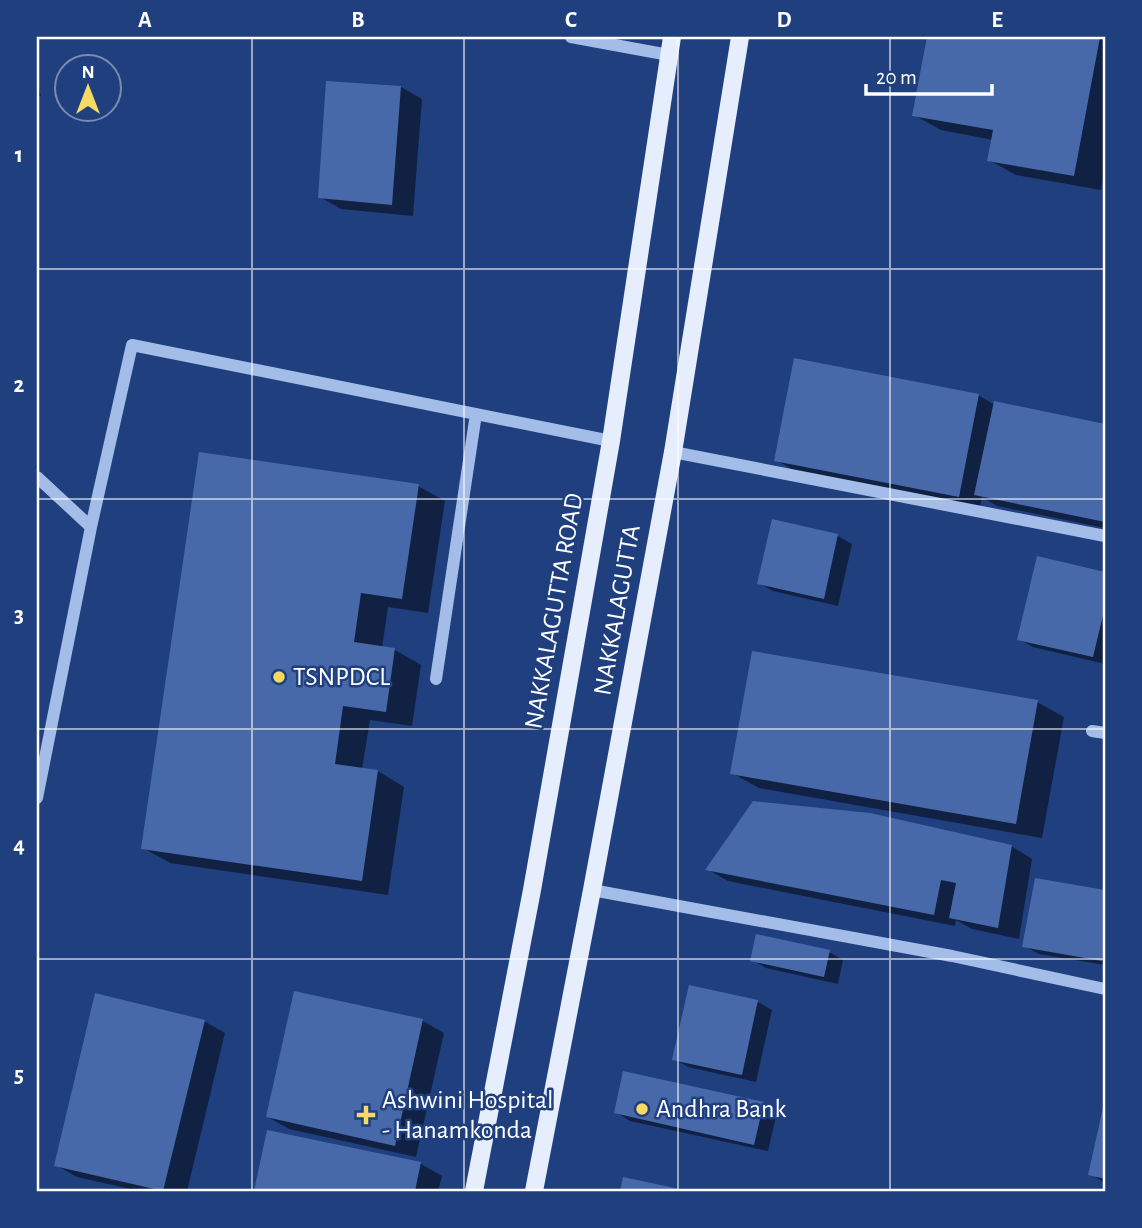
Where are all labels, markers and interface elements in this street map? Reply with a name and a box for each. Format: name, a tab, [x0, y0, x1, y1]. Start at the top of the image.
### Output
text: A	[138, 9, 152, 32]
text: B	[351, 9, 365, 32]
text: C	[565, 9, 577, 32]
text: D	[776, 9, 792, 32]
text: E	[991, 9, 1003, 32]
north arrow	[52, 52, 122, 122]
scale bar	[866, 52, 992, 96]
text: N	[81, 63, 95, 82]
text: 20 m	[876, 67, 917, 88]
text: 1	[15, 144, 23, 167]
text: 2	[14, 374, 25, 397]
street label: NAKKALAGUTTA ROAD	[520, 491, 588, 731]
street label: NAKKALAGUTTA	[589, 523, 645, 697]
text: 3	[14, 604, 24, 627]
place label: TSNPDCL	[293, 664, 390, 690]
marker: TSNPDCL	[271, 669, 287, 685]
text: 4	[13, 834, 25, 857]
text: 5	[14, 1064, 24, 1087]
place label: Ashwini Hospital - Hanamkonda	[382, 1087, 553, 1143]
place label: Andhra Bank	[656, 1096, 786, 1122]
marker: Andhra Bank	[634, 1101, 650, 1117]
marker: Ashwini Hospital - Hanamkonda	[356, 1105, 376, 1125]

